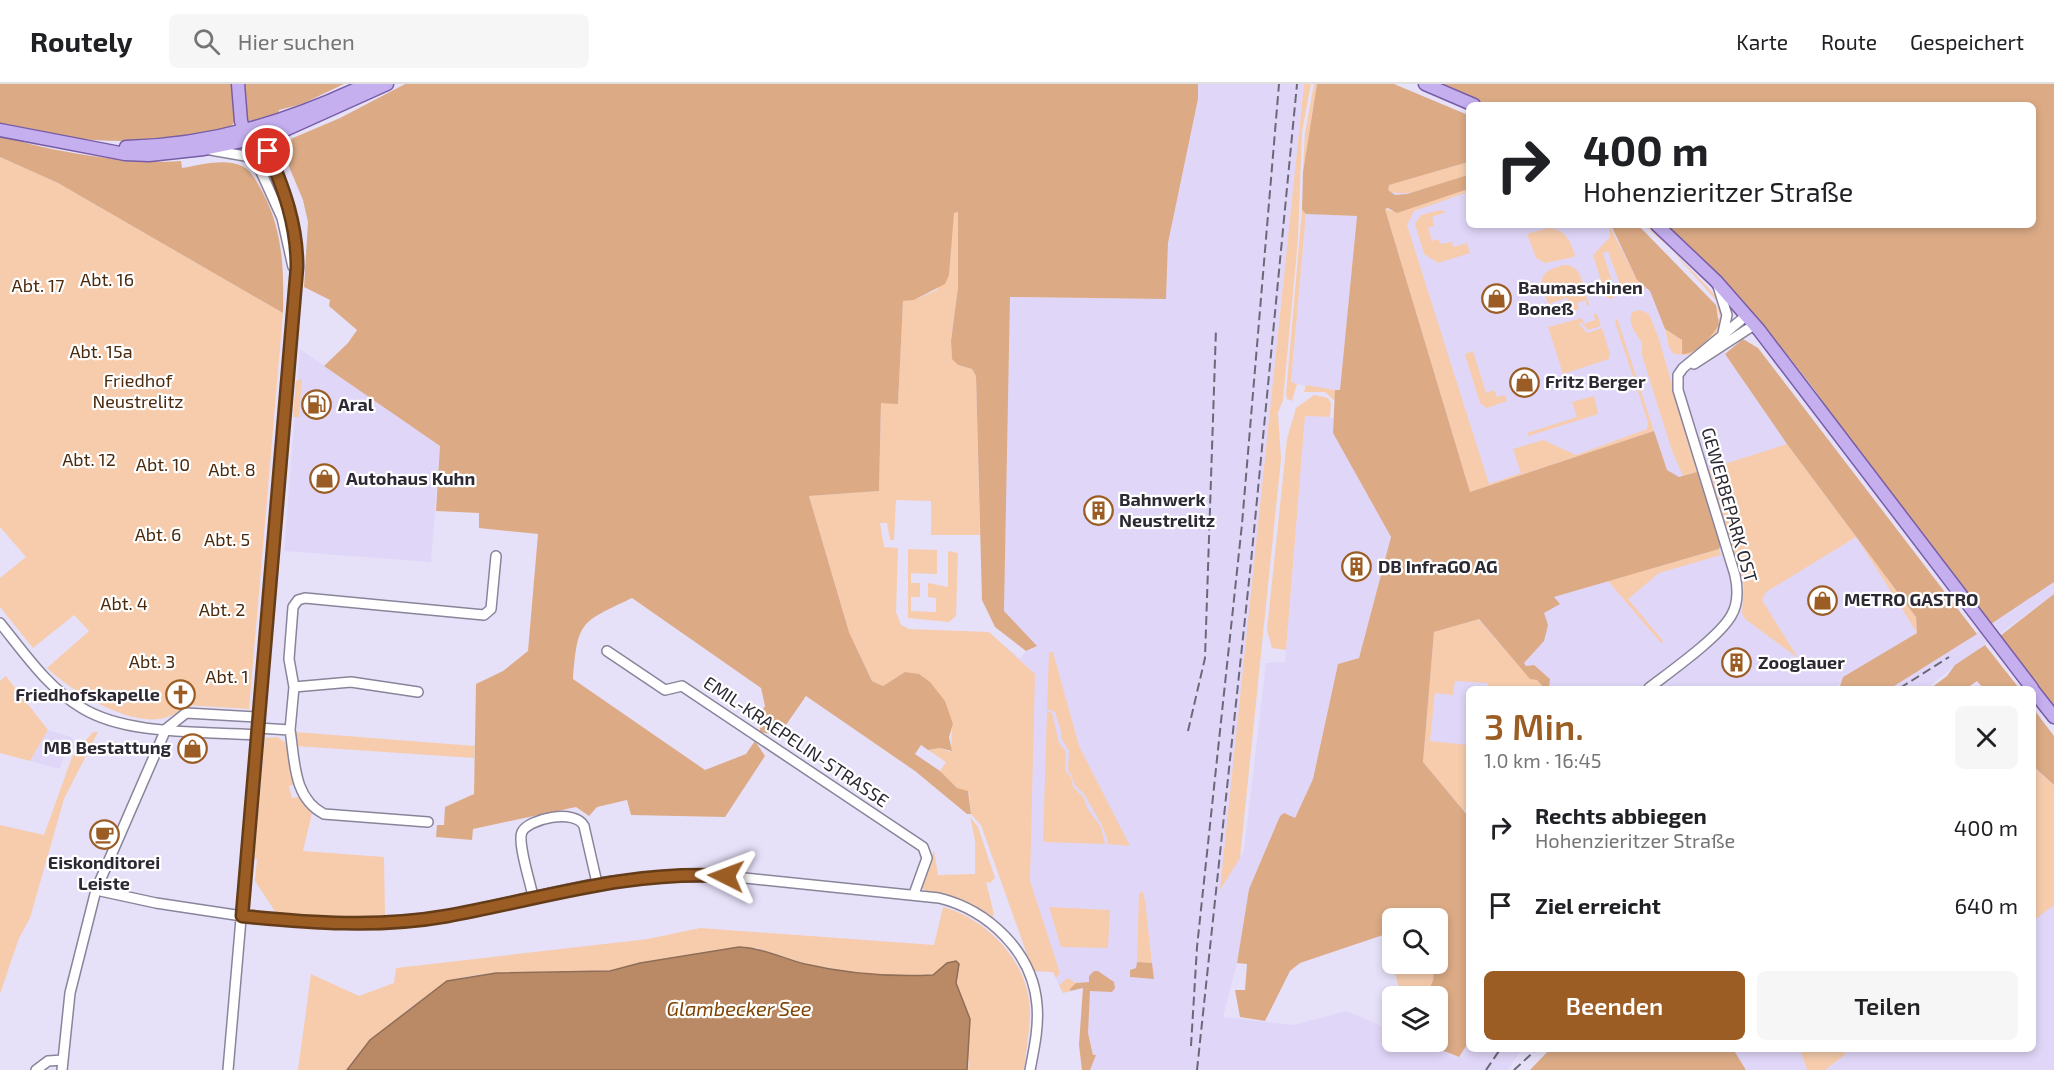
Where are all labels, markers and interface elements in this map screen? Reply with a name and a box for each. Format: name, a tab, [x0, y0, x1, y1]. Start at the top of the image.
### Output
search box	[169, 14, 589, 68]
text: Routely	[30, 24, 133, 58]
icon: search	[190, 25, 223, 58]
text: Hier suchen	[238, 28, 355, 54]
text: Karte	[1736, 29, 1788, 54]
text: Route	[1821, 29, 1877, 54]
text: Gespeichert	[1910, 29, 2024, 54]
text: 400 m	[1583, 124, 1709, 174]
pin	[242, 125, 293, 176]
icon: right	[1484, 126, 1562, 204]
icon: arrive	[251, 134, 284, 167]
text: Hohenzieritzer Straße	[1583, 175, 1853, 207]
park label: Abt. 16	[80, 268, 134, 290]
park label: Abt. 17	[12, 274, 64, 296]
place label: Baumaschinen Boneß	[1518, 276, 1643, 319]
shop icon: Baumaschinen Boneß	[1481, 282, 1513, 314]
park label: Abt. 15a	[69, 340, 133, 362]
shop icon: Fritz Berger	[1508, 366, 1540, 398]
park label: Friedhof Neustrelitz	[92, 369, 184, 412]
place label: Fritz Berger	[1545, 370, 1646, 392]
fuel station icon: Aral	[301, 389, 333, 421]
place label: Aral	[338, 393, 374, 415]
street label: GEWERBEPARK OST	[1697, 425, 1763, 585]
park label: Abt. 12	[62, 448, 116, 470]
park label: Abt. 10	[136, 453, 190, 475]
park label: Abt. 8	[208, 458, 256, 480]
shop icon: Autohaus Kuhn	[309, 463, 341, 495]
place label: Autohaus Kuhn	[346, 467, 475, 489]
place label: Bahnwerk Neustrelitz	[1119, 488, 1215, 531]
building icon: Bahnwerk Neustrelitz	[1082, 494, 1114, 526]
park label: Abt. 6	[135, 523, 181, 545]
park label: Abt. 5	[204, 528, 250, 550]
building icon: DB InfraGO AG	[1341, 551, 1373, 583]
place label: DB InfraGO AG	[1378, 555, 1498, 577]
shop icon: METRO GASTRO	[1807, 584, 1839, 616]
place label: METRO GASTRO	[1844, 588, 1978, 610]
park label: Abt. 4	[100, 592, 148, 614]
park label: Abt. 2	[199, 598, 245, 620]
building icon: Zooglauer	[1721, 647, 1753, 679]
park label: Abt. 3	[129, 650, 175, 672]
place label: Zooglauer	[1758, 651, 1845, 673]
park label: Abt. 1	[205, 665, 249, 687]
street label: EMIL-KRAEPELIN-STRASSE	[700, 671, 893, 811]
church icon: Friedhofskapelle	[165, 679, 197, 711]
place label: Friedhofskapelle	[15, 683, 160, 705]
text: 3 Min.	[1484, 704, 1584, 747]
button: close	[1955, 706, 2018, 769]
shop icon: MB Bestattung	[176, 732, 208, 764]
place label: MB Bestattung	[44, 736, 172, 758]
text: 1.0 km · 16:45	[1484, 748, 1602, 772]
text: Rechts abbiegen	[1535, 802, 1707, 828]
icon: right	[1484, 811, 1517, 844]
text: 400 m	[1954, 814, 2018, 840]
cafe icon: Eiskonditorei Leiste	[88, 818, 120, 850]
text: Hohenzieritzer Straße	[1535, 828, 1735, 852]
position arrow	[694, 844, 758, 908]
place label: Eiskonditorei Leiste	[48, 851, 160, 894]
icon: arrive	[1484, 889, 1517, 922]
text: Ziel erreicht	[1535, 892, 1661, 918]
text: 640 m	[1954, 892, 2018, 918]
map controls	[1382, 908, 1448, 1052]
button: search	[1382, 908, 1448, 974]
button: Beenden	[1484, 971, 1745, 1040]
button: Teilen	[1757, 971, 2018, 1040]
button: layers	[1382, 986, 1448, 1052]
water label: Glambecker See	[667, 996, 812, 1020]

